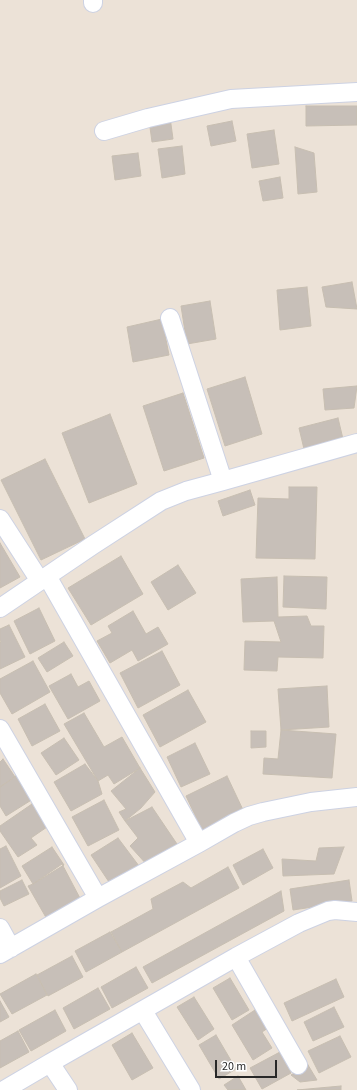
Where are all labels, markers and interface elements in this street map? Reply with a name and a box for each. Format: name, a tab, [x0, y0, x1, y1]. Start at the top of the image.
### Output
scale bar	[217, 1052, 279, 1078]
text: 20 m	[222, 1058, 246, 1075]

